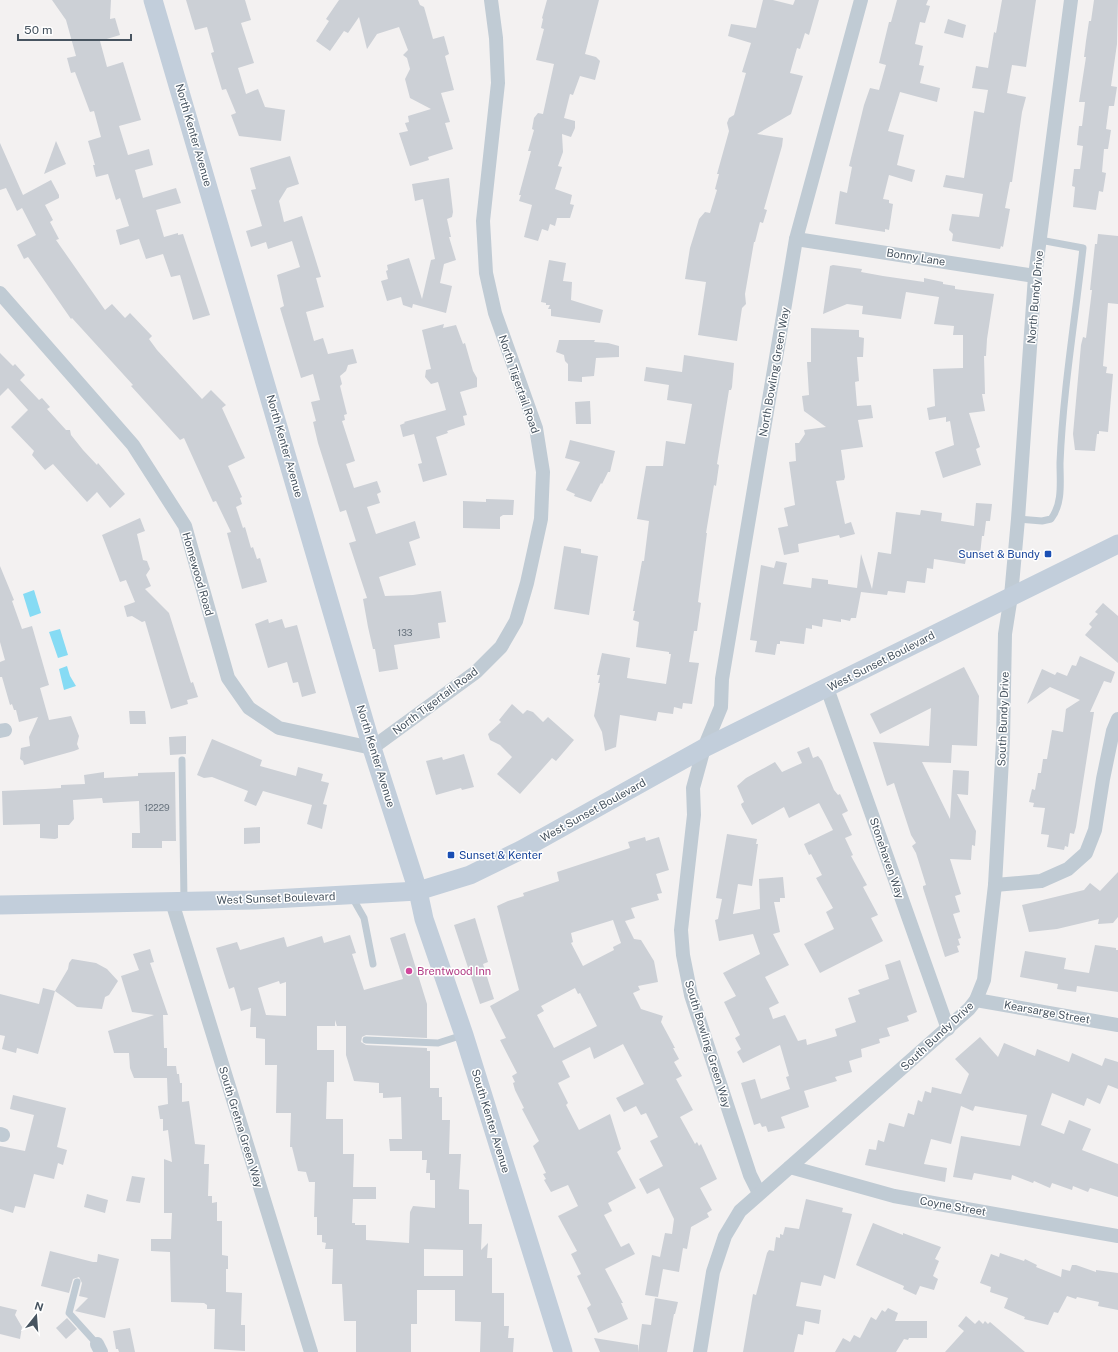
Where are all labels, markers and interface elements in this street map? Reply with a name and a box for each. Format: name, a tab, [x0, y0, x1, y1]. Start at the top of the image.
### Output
scale bar	[18, 16, 131, 42]
text: 50 m	[24, 23, 52, 37]
street label: North Kenter Avenue	[174, 82, 214, 188]
street label: Bonny Lane	[886, 246, 946, 268]
street label: North Bundy Drive	[1025, 250, 1045, 344]
street label: North Bowling Green Way	[757, 306, 791, 438]
street label: North Tigertail Road	[497, 333, 541, 435]
street label: North Kenter Avenue	[265, 393, 305, 499]
street label: Homewood Road	[180, 531, 216, 617]
place label: Sunset & Bundy	[958, 548, 1040, 560]
marker: Sunset & Bundy	[1043, 549, 1053, 559]
house number: 133	[398, 627, 413, 638]
street label: West Sunset Boulevard	[825, 629, 937, 693]
street label: North Tigertail Road	[390, 665, 480, 737]
street label: South Bundy Drive	[995, 671, 1011, 767]
street label: North Kenter Avenue	[355, 703, 397, 809]
street label: West Sunset Boulevard	[538, 776, 648, 844]
house number: 12229	[144, 802, 170, 813]
street label: Stonehaven Way	[868, 816, 906, 900]
place label: Sunset & Kenter	[459, 849, 542, 861]
marker: Sunset & Kenter	[446, 850, 456, 860]
street label: West Sunset Boulevard	[216, 890, 336, 906]
place label: Brentwood Inn	[417, 965, 491, 977]
marker: Brentwood Inn	[404, 966, 414, 976]
street label: South Bowling Green Way	[683, 979, 733, 1109]
street label: South Bundy Drive	[898, 999, 976, 1073]
street label: Kearsarge Street	[1003, 999, 1091, 1025]
street label: South Gretna Green Way	[217, 1065, 265, 1189]
street label: South Kenter Avenue	[469, 1068, 513, 1174]
street label: Coyne Street	[919, 1194, 987, 1218]
north arrow	[16, 1296, 56, 1336]
text: N	[33, 1299, 45, 1313]

